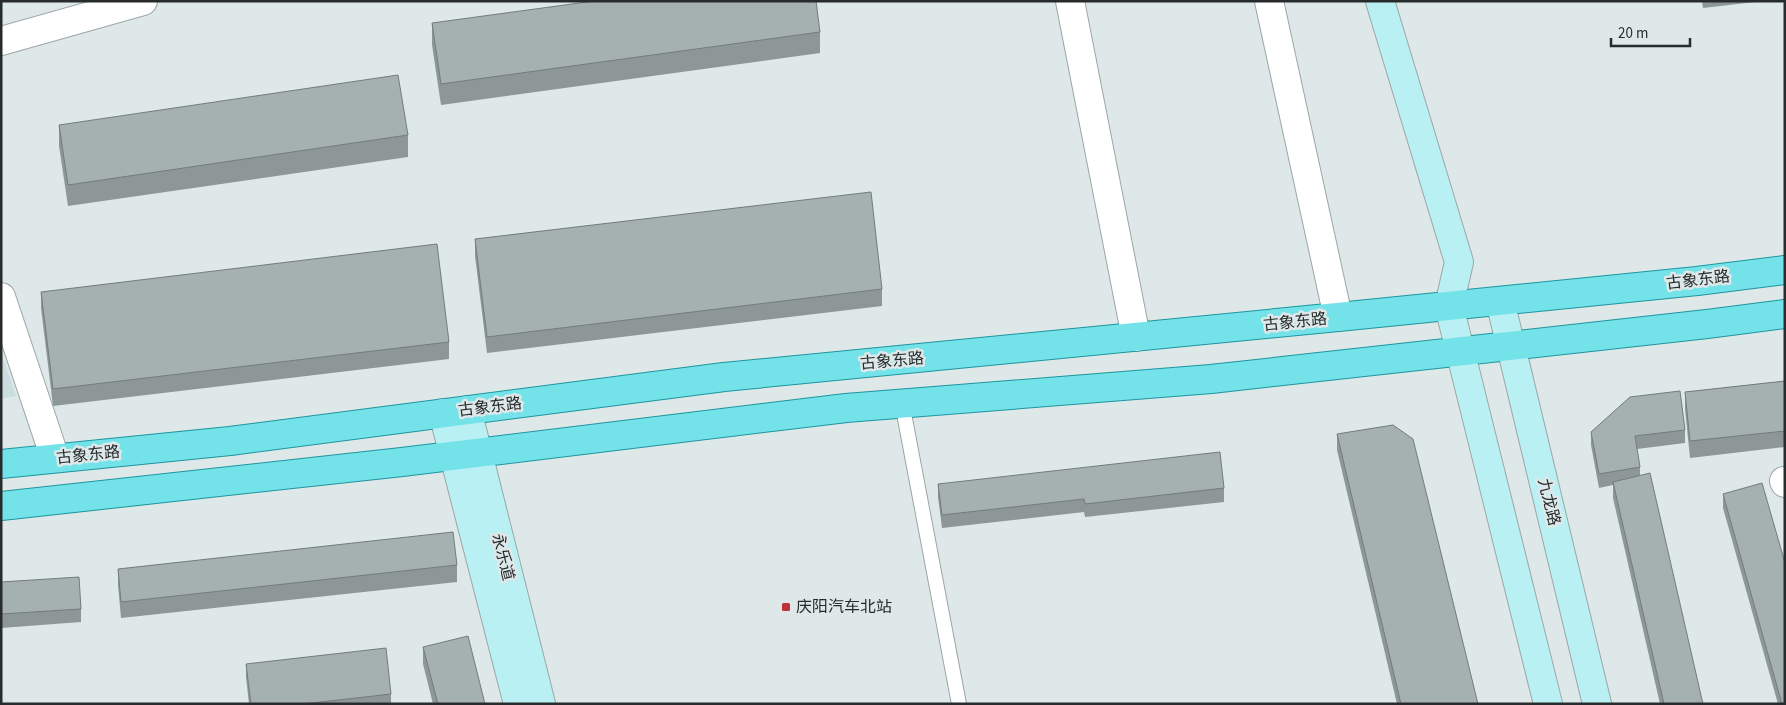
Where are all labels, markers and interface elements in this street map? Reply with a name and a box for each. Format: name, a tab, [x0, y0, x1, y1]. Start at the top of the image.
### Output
scale bar	[1611, 15, 1690, 47]
text: 20 m	[1618, 23, 1648, 44]
street label: 古象东路	[1665, 265, 1731, 295]
street label: 古象东路	[1262, 308, 1328, 336]
street label: 古象东路	[859, 347, 925, 375]
street label: 古象东路	[457, 392, 523, 422]
street label: 古象东路	[55, 441, 121, 469]
street label: 九龙路	[1533, 476, 1565, 528]
street label: 永乐道	[487, 531, 519, 583]
place label: 庆阳汽车北站	[796, 596, 892, 618]
marker: 庆阳汽车北站	[780, 601, 792, 613]

